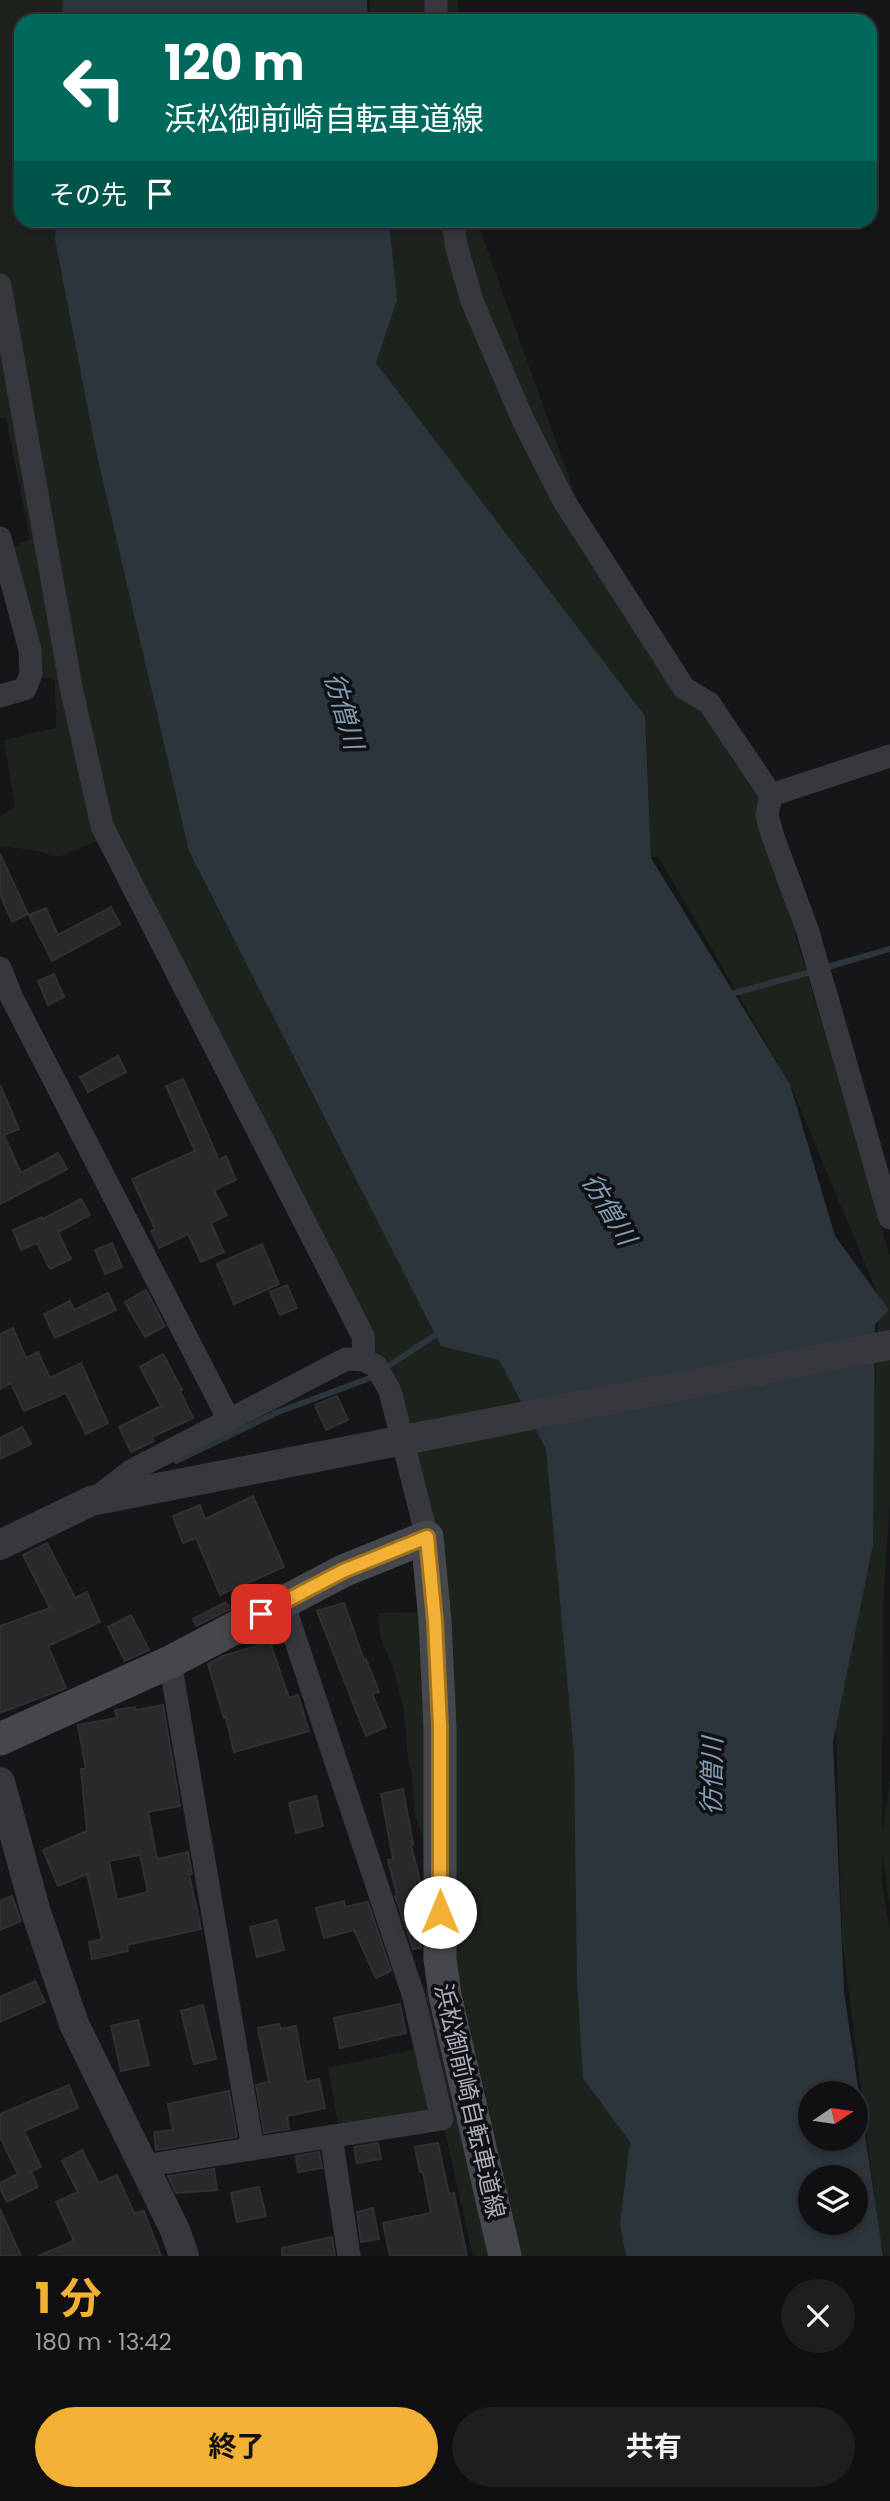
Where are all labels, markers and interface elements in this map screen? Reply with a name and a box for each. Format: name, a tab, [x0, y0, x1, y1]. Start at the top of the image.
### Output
text: 120 m	[164, 29, 305, 97]
icon: left	[49, 42, 140, 133]
text: 浜松御前崎自転車道線	[164, 96, 484, 141]
icon: arrive	[141, 175, 179, 213]
text: その先	[49, 177, 127, 213]
water label: 彷僧川	[316, 669, 373, 756]
water label: 彷僧川	[573, 1166, 646, 1254]
pin	[231, 1584, 291, 1644]
icon: arrive	[242, 1595, 280, 1633]
water label: 彷僧川	[693, 1734, 731, 1815]
position arrow	[403, 1875, 477, 1949]
street label: 浜松御前崎自転車道線	[427, 1980, 513, 2222]
north arrow	[798, 2081, 868, 2151]
map controls	[798, 2081, 868, 2235]
button: layers	[798, 2165, 868, 2235]
text: 1 分	[35, 2269, 102, 2328]
button: close	[781, 2279, 855, 2353]
text: 180 m · 13:42	[35, 2326, 172, 2358]
button: 終了	[35, 2407, 438, 2487]
button: 共有	[452, 2407, 855, 2487]

